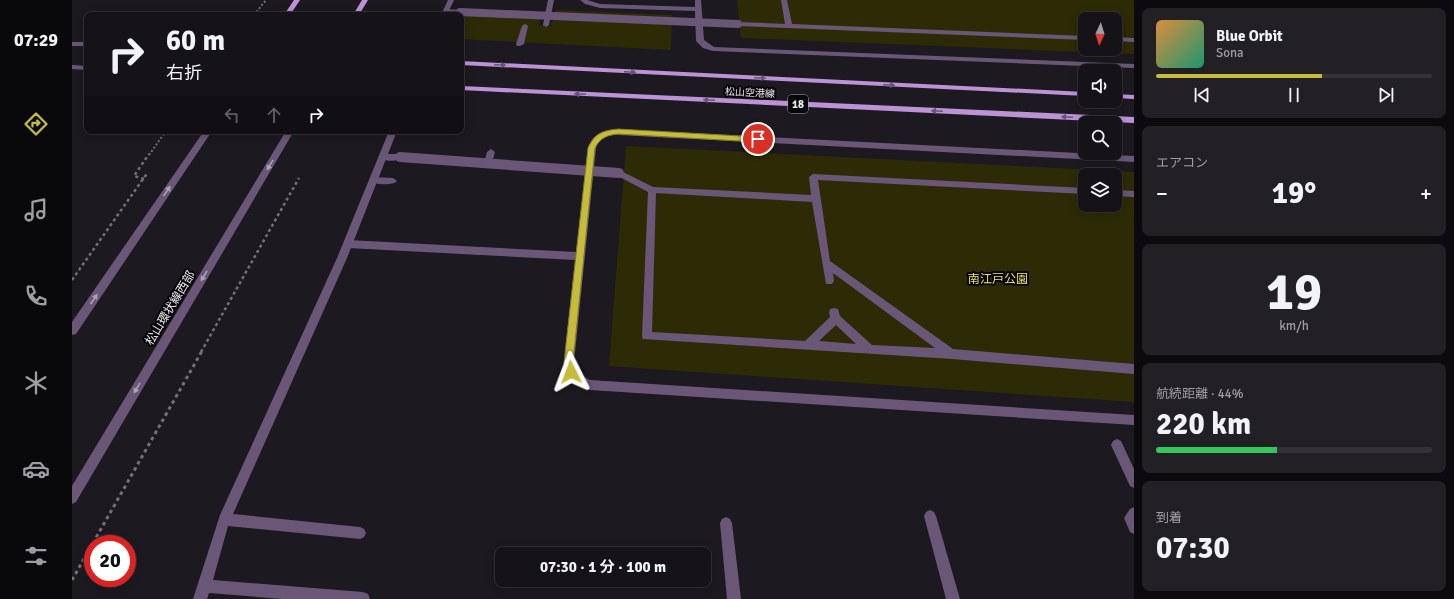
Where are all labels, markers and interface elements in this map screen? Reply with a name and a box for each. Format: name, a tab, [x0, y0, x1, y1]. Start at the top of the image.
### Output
north arrow	[1078, 12, 1122, 56]
map controls	[1078, 12, 1122, 212]
text: 60 m	[166, 24, 225, 58]
text: Blue Orbit	[1216, 27, 1283, 45]
icon: right	[100, 28, 152, 80]
text: 07:29	[14, 29, 58, 51]
text: Sona	[1216, 45, 1244, 61]
text: 右折	[166, 62, 202, 84]
one-way arrow	[494, 62, 506, 69]
button: sound	[1078, 64, 1122, 108]
one-way arrow	[624, 68, 636, 75]
one-way arrow	[754, 75, 766, 82]
one-way arrow	[883, 81, 895, 88]
icon: previous	[1191, 84, 1213, 106]
icon: pause	[1283, 84, 1305, 106]
icon: next	[1375, 84, 1397, 106]
street label: 松山空港線	[725, 86, 775, 100]
one-way arrow	[574, 90, 586, 97]
road number: 18	[788, 95, 808, 113]
one-way arrow	[703, 97, 716, 103]
icon: left	[221, 104, 243, 126]
icon: ahead	[263, 104, 285, 126]
icon: right	[305, 104, 327, 126]
one-way arrow	[930, 108, 943, 114]
icon: directions	[22, 110, 50, 138]
one-way arrow	[1061, 114, 1073, 121]
button: search	[1078, 116, 1122, 160]
pin	[741, 122, 775, 156]
icon: arrive	[747, 128, 769, 150]
text: エアコン	[1156, 155, 1208, 171]
one-way arrow	[267, 159, 274, 171]
button: layers	[1078, 168, 1122, 212]
text: 19°	[1272, 175, 1316, 212]
text: −	[1156, 180, 1168, 207]
text: +	[1420, 180, 1432, 207]
one-way arrow	[163, 186, 171, 197]
icon: music	[22, 196, 50, 224]
text: 19	[1266, 260, 1322, 324]
street label: 松山環状線西部	[142, 268, 198, 348]
one-way arrow	[200, 270, 207, 282]
park label: 南江戸公園	[968, 272, 1028, 287]
icon: phone	[22, 282, 50, 310]
one-way arrow	[90, 293, 98, 304]
text: km/h	[1279, 318, 1309, 334]
position arrow	[550, 351, 592, 393]
icon: climate	[22, 369, 50, 397]
one-way arrow	[134, 382, 141, 394]
text: 航続距離 · 44%	[1156, 386, 1244, 402]
text: 220 km	[1156, 406, 1251, 443]
icon: car	[22, 455, 50, 483]
text: 到着	[1156, 510, 1182, 526]
text: 07:30	[1156, 530, 1230, 567]
speed limit sign: 20	[84, 535, 136, 587]
icon: filters	[22, 542, 50, 570]
text: 07:30 · 1 分 · 100 m	[540, 558, 666, 576]

